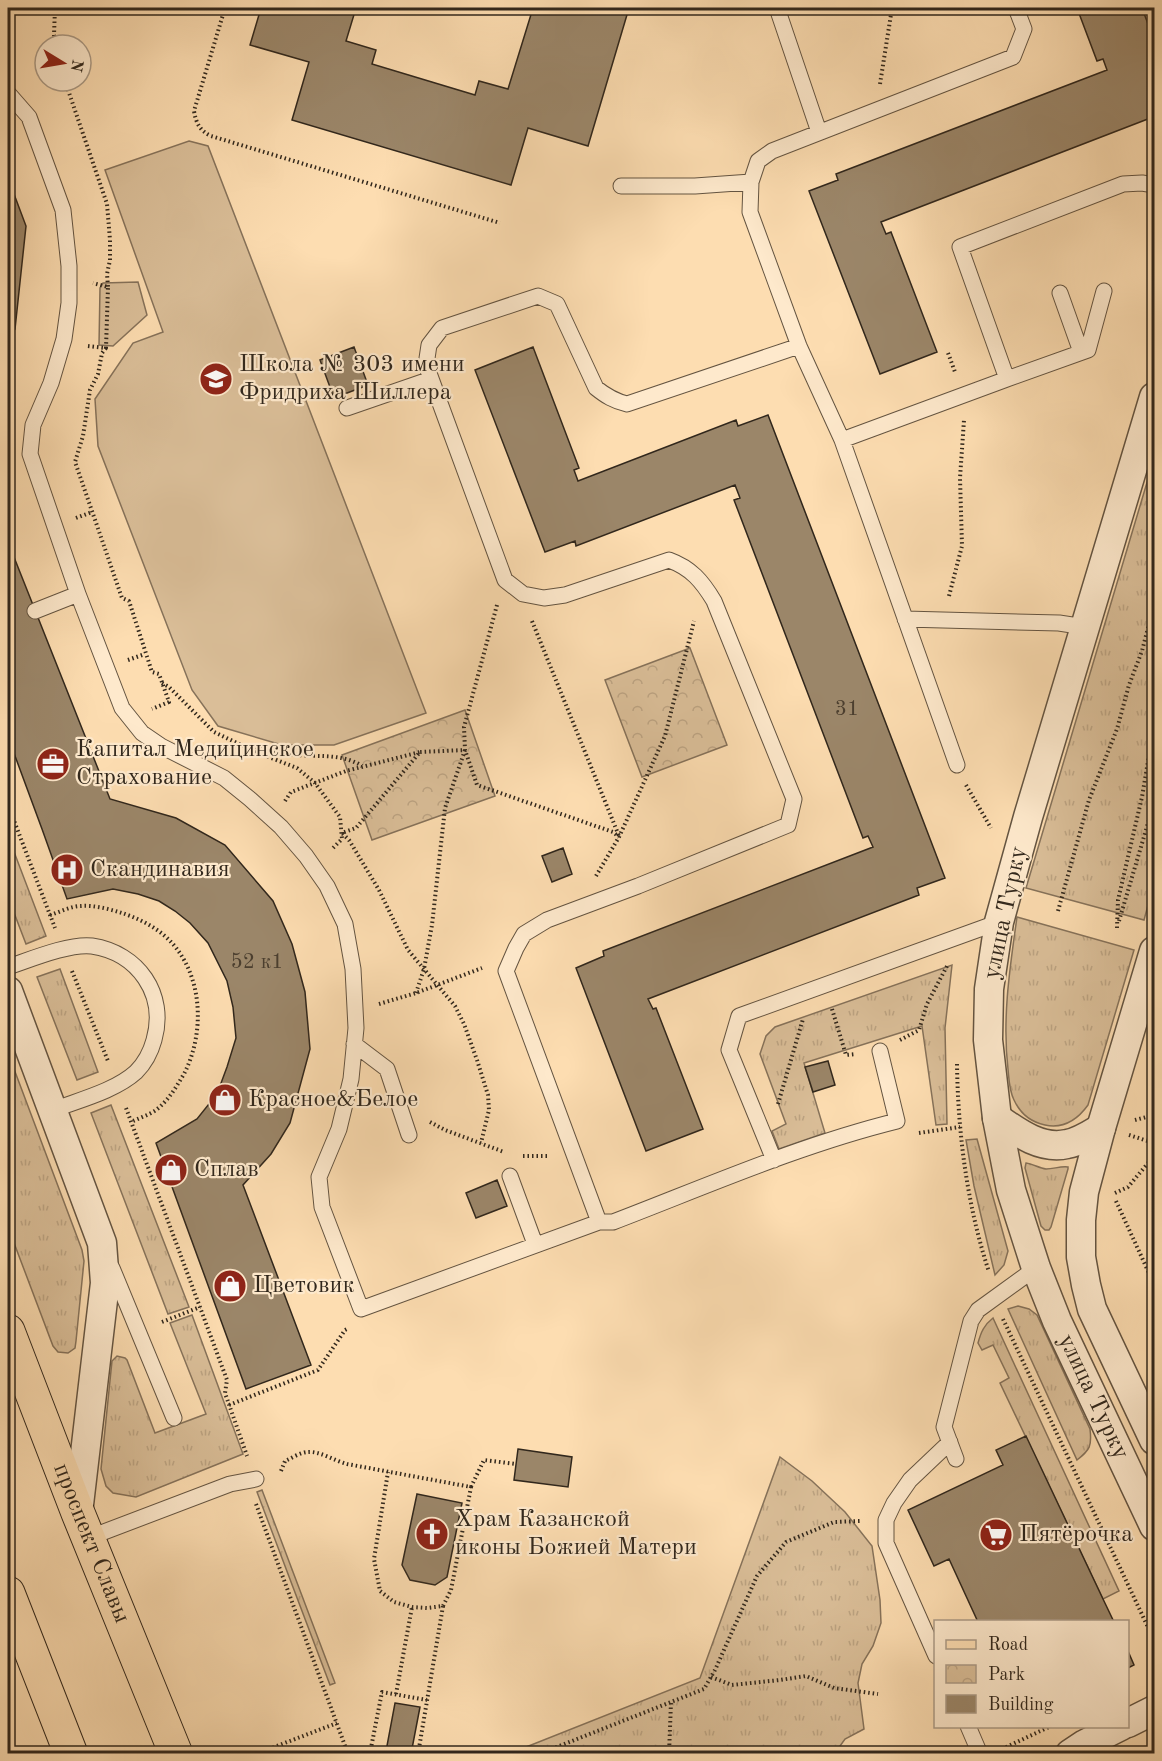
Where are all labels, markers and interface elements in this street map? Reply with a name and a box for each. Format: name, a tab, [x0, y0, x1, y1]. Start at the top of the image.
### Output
north arrow	[33, 33, 93, 93]
text: N	[67, 58, 85, 74]
place label: Школа № 303 имени Фридриха Шиллера	[239, 353, 465, 405]
school or university icon: Школа № 303 имени Фридриха Шиллера	[198, 361, 234, 397]
house number: 31	[835, 699, 859, 720]
place label: Капитал Медицинское Страхование	[76, 738, 314, 790]
office icon: Капитал Медицинское Страхование	[35, 746, 71, 782]
street label: улица Турку	[980, 844, 1032, 982]
hospital icon: Скандинавия	[49, 852, 85, 888]
place label: Скандинавия	[90, 858, 230, 882]
house number: 52 к1	[231, 952, 283, 973]
shop icon: Красное&Белое	[207, 1082, 243, 1118]
place label: Красное&Белое	[248, 1088, 418, 1112]
shop icon: Сплав	[153, 1152, 189, 1188]
place label: Сплав	[194, 1158, 259, 1182]
shop icon: Цветовик	[212, 1268, 248, 1304]
place label: Цветовик	[253, 1274, 354, 1298]
street label: улица Турку	[1053, 1331, 1133, 1463]
street label: проспект Славы	[48, 1460, 134, 1627]
place label: Храм Казанской иконы Божией Матери	[455, 1508, 697, 1560]
church icon: Храм Казанской иконы Божией Матери	[414, 1516, 450, 1552]
supermarket icon: Пятёрочка	[978, 1517, 1014, 1553]
place label: Пятёрочка	[1019, 1523, 1133, 1547]
legend	[934, 1620, 1129, 1728]
text: Road	[988, 1636, 1028, 1654]
text: Park	[988, 1666, 1025, 1684]
text: Building	[988, 1696, 1054, 1714]

